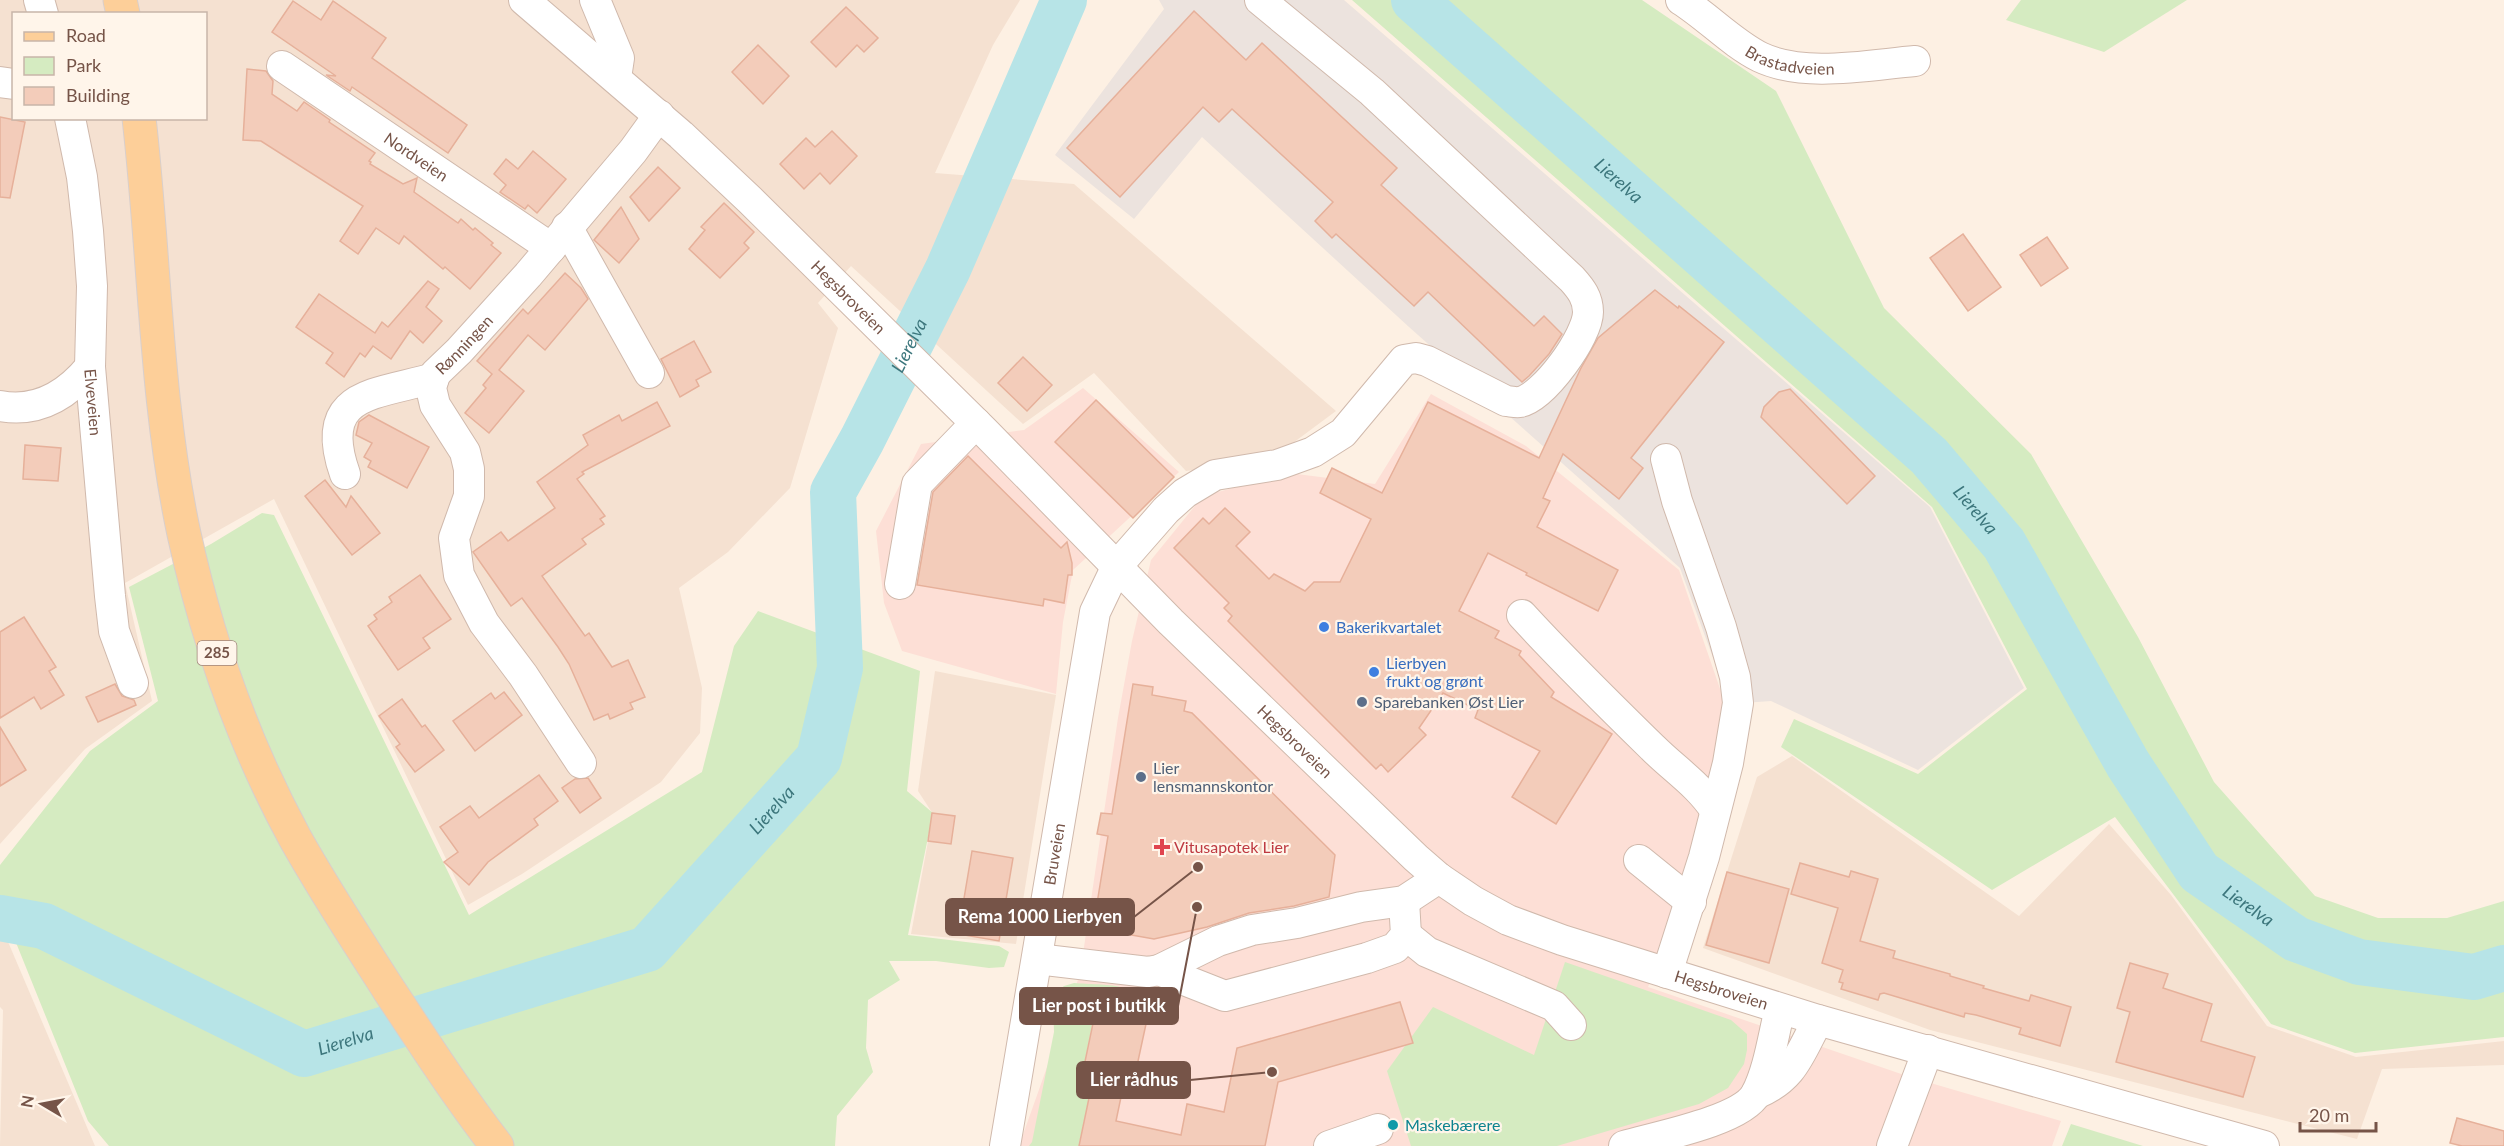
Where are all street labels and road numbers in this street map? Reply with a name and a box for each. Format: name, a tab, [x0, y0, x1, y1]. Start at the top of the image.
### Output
street label: Brastadveien	[1742, 41, 1835, 78]
street label: Nordveien	[381, 128, 452, 185]
street label: Hegsbroveien	[808, 256, 890, 337]
street label: Rønningen	[431, 311, 496, 378]
street label: Elveveien	[81, 368, 106, 436]
road number: 285	[198, 641, 236, 665]
street label: Hegsbroveien	[1254, 701, 1337, 781]
street label: Bruveien	[1039, 822, 1068, 887]
street label: Hegsbroveien	[1672, 966, 1770, 1013]

